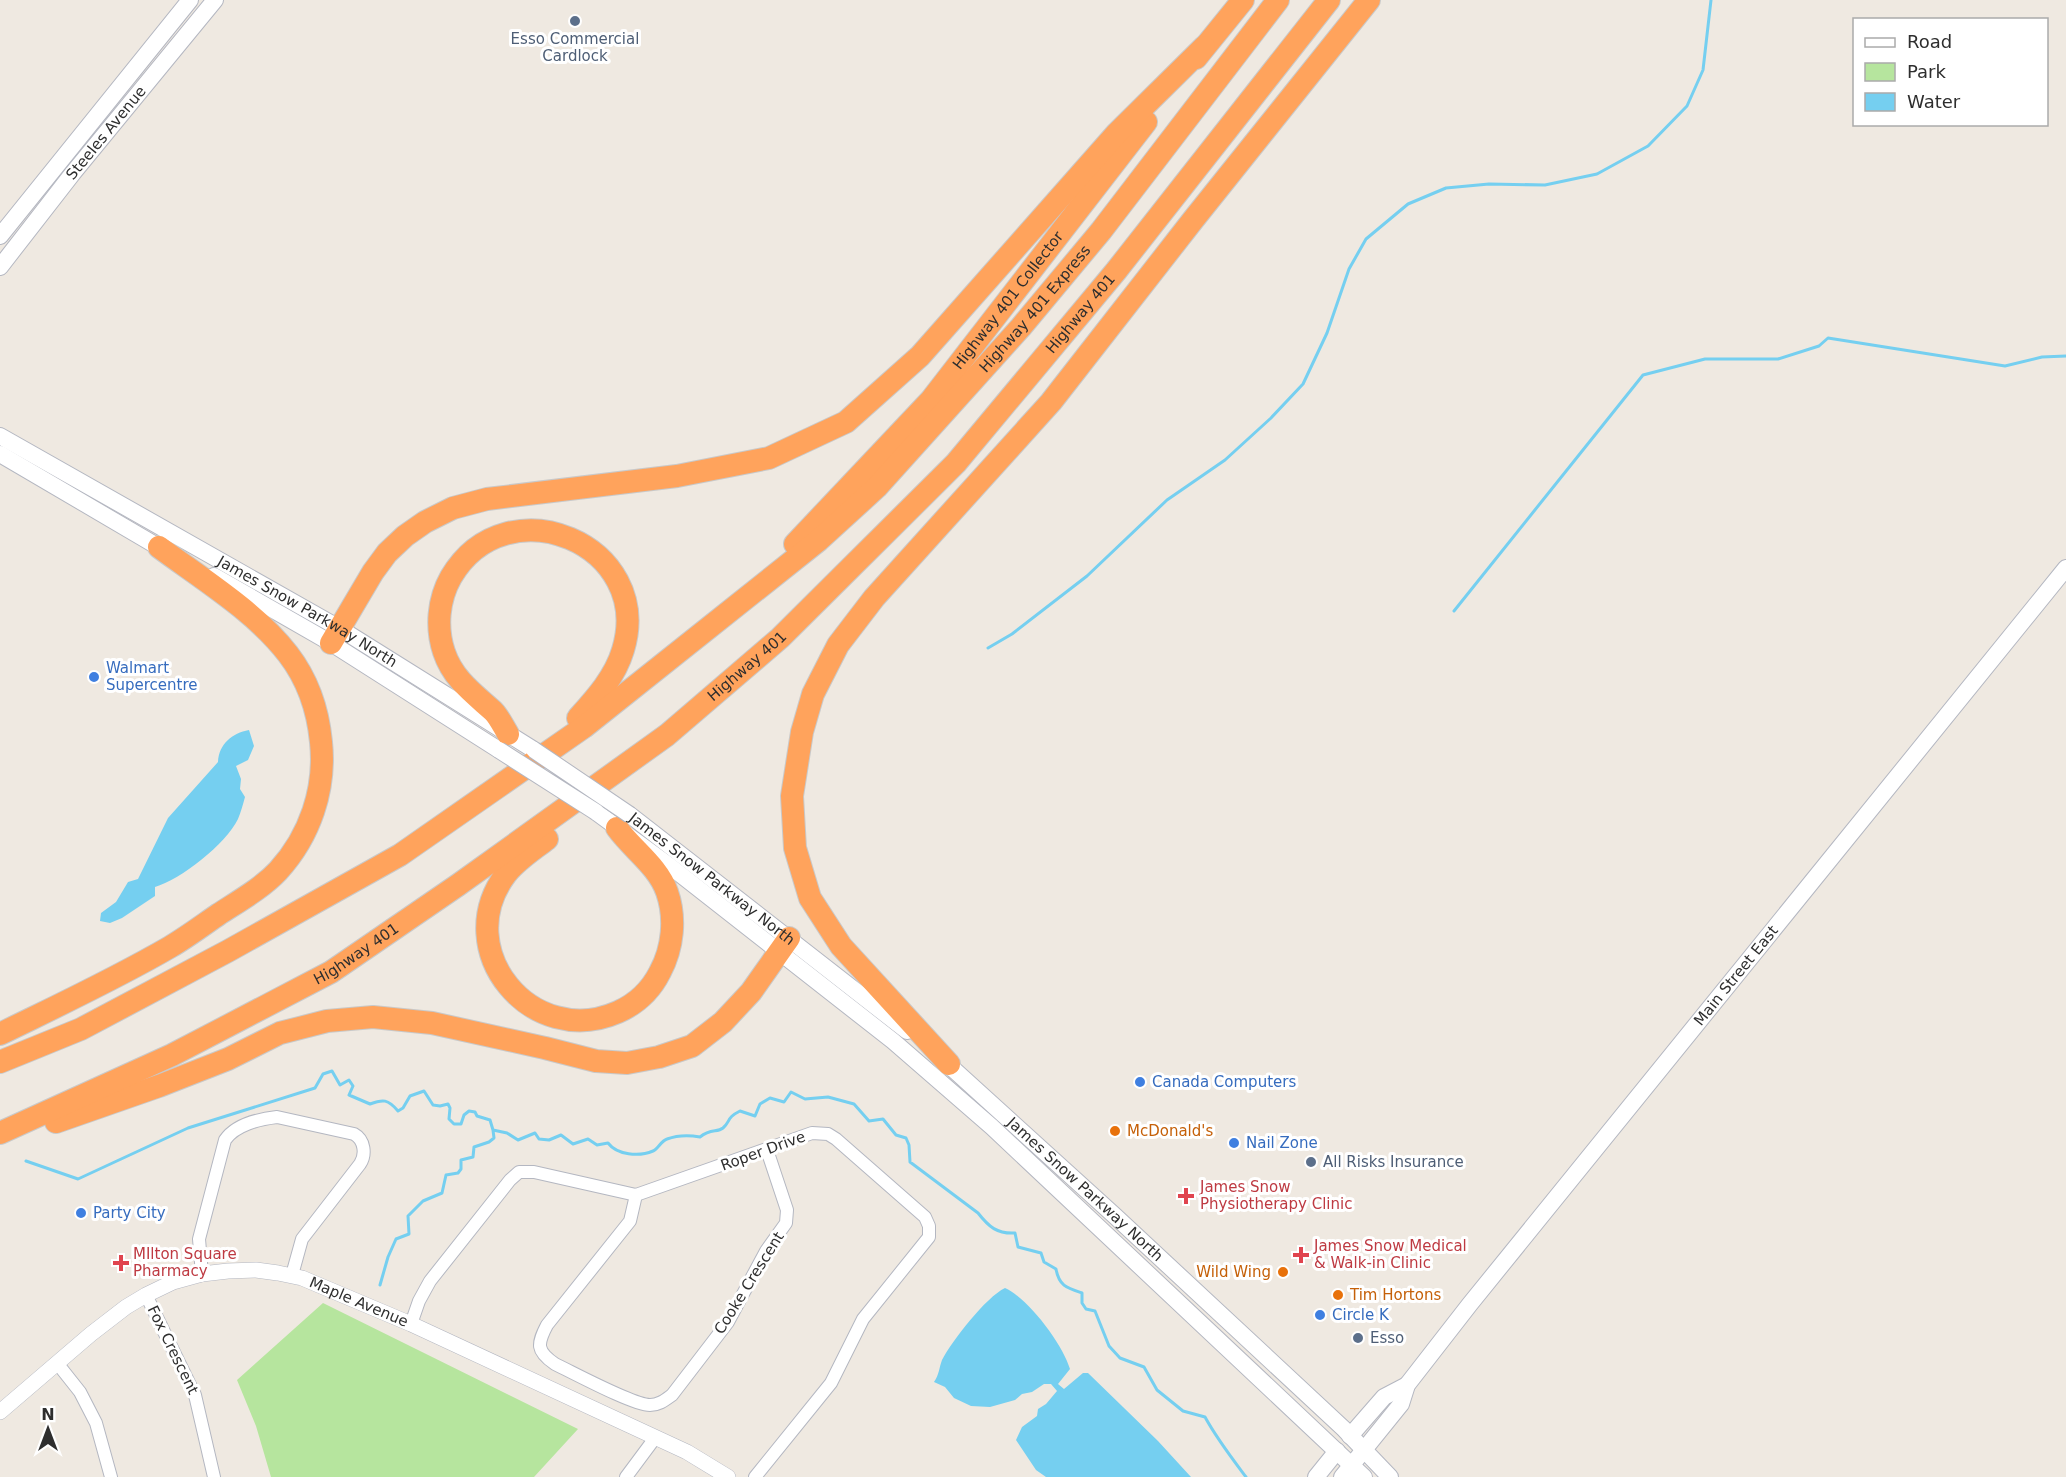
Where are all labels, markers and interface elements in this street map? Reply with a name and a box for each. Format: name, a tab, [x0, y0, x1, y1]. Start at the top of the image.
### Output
marker: Esso Commercial Cardlock	[568, 14, 582, 28]
legend	[1853, 18, 2048, 126]
place label: Esso Commercial Cardlock	[511, 30, 639, 65]
text: Road	[1907, 31, 1952, 52]
text: Park	[1907, 61, 1946, 82]
street label: Steeles Avenue	[62, 82, 150, 183]
text: Water	[1907, 91, 1961, 112]
street label: Highway 401 Collector	[949, 227, 1068, 373]
street label: Highway 401 Express	[976, 241, 1094, 377]
street label: Highway 401	[1042, 270, 1118, 356]
street label: James Snow Parkway North	[214, 552, 400, 671]
street label: Highway 401	[704, 628, 790, 705]
place label: Walmart Supercentre	[106, 659, 198, 694]
marker: Walmart Supercentre	[87, 670, 101, 684]
street label: James Snow Parkway North	[625, 808, 798, 949]
street label: Highway 401	[311, 919, 402, 988]
street label: Main Street East	[1690, 922, 1782, 1029]
place label: Canada Computers	[1152, 1073, 1296, 1091]
marker: Canada Computers	[1133, 1075, 1147, 1089]
street label: James Snow Parkway North	[1003, 1113, 1167, 1265]
place label: McDonald's	[1127, 1122, 1213, 1140]
marker: McDonald's	[1108, 1124, 1122, 1138]
street label: Roper Drive	[718, 1127, 808, 1175]
place label: Nail Zone	[1246, 1134, 1318, 1152]
marker: Nail Zone	[1227, 1136, 1241, 1150]
place label: All Risks Insurance	[1323, 1153, 1464, 1171]
marker: All Risks Insurance	[1304, 1155, 1318, 1169]
place label: James Snow Physiotherapy Clinic	[1199, 1178, 1352, 1213]
marker: James Snow Physiotherapy Clinic	[1177, 1187, 1195, 1205]
place label: Party City	[93, 1204, 166, 1222]
marker: Party City	[74, 1206, 88, 1220]
street label: Cooke Crescent	[710, 1228, 788, 1337]
place label: James Snow Medical & Walk-in Clinic	[1313, 1237, 1467, 1272]
place label: MIlton Square Pharmacy	[133, 1245, 237, 1280]
marker: James Snow Medical & Walk-in Clinic	[1292, 1246, 1310, 1264]
marker: MIlton Square Pharmacy	[114, 1256, 128, 1270]
place label: Wild Wing	[1196, 1263, 1271, 1281]
marker: Wild Wing	[1276, 1265, 1290, 1279]
street label: Maple Avenue	[307, 1273, 411, 1331]
place label: Tim Hortons	[1349, 1286, 1441, 1304]
marker: Tim Hortons	[1331, 1288, 1345, 1302]
street label: Fox Crescent	[144, 1303, 202, 1397]
place label: Circle K	[1332, 1306, 1390, 1324]
marker: Circle K	[1313, 1308, 1327, 1322]
place label: Esso	[1370, 1329, 1404, 1347]
marker: Esso	[1351, 1331, 1365, 1345]
north arrow	[18, 1399, 78, 1459]
text: N	[41, 1405, 55, 1424]

